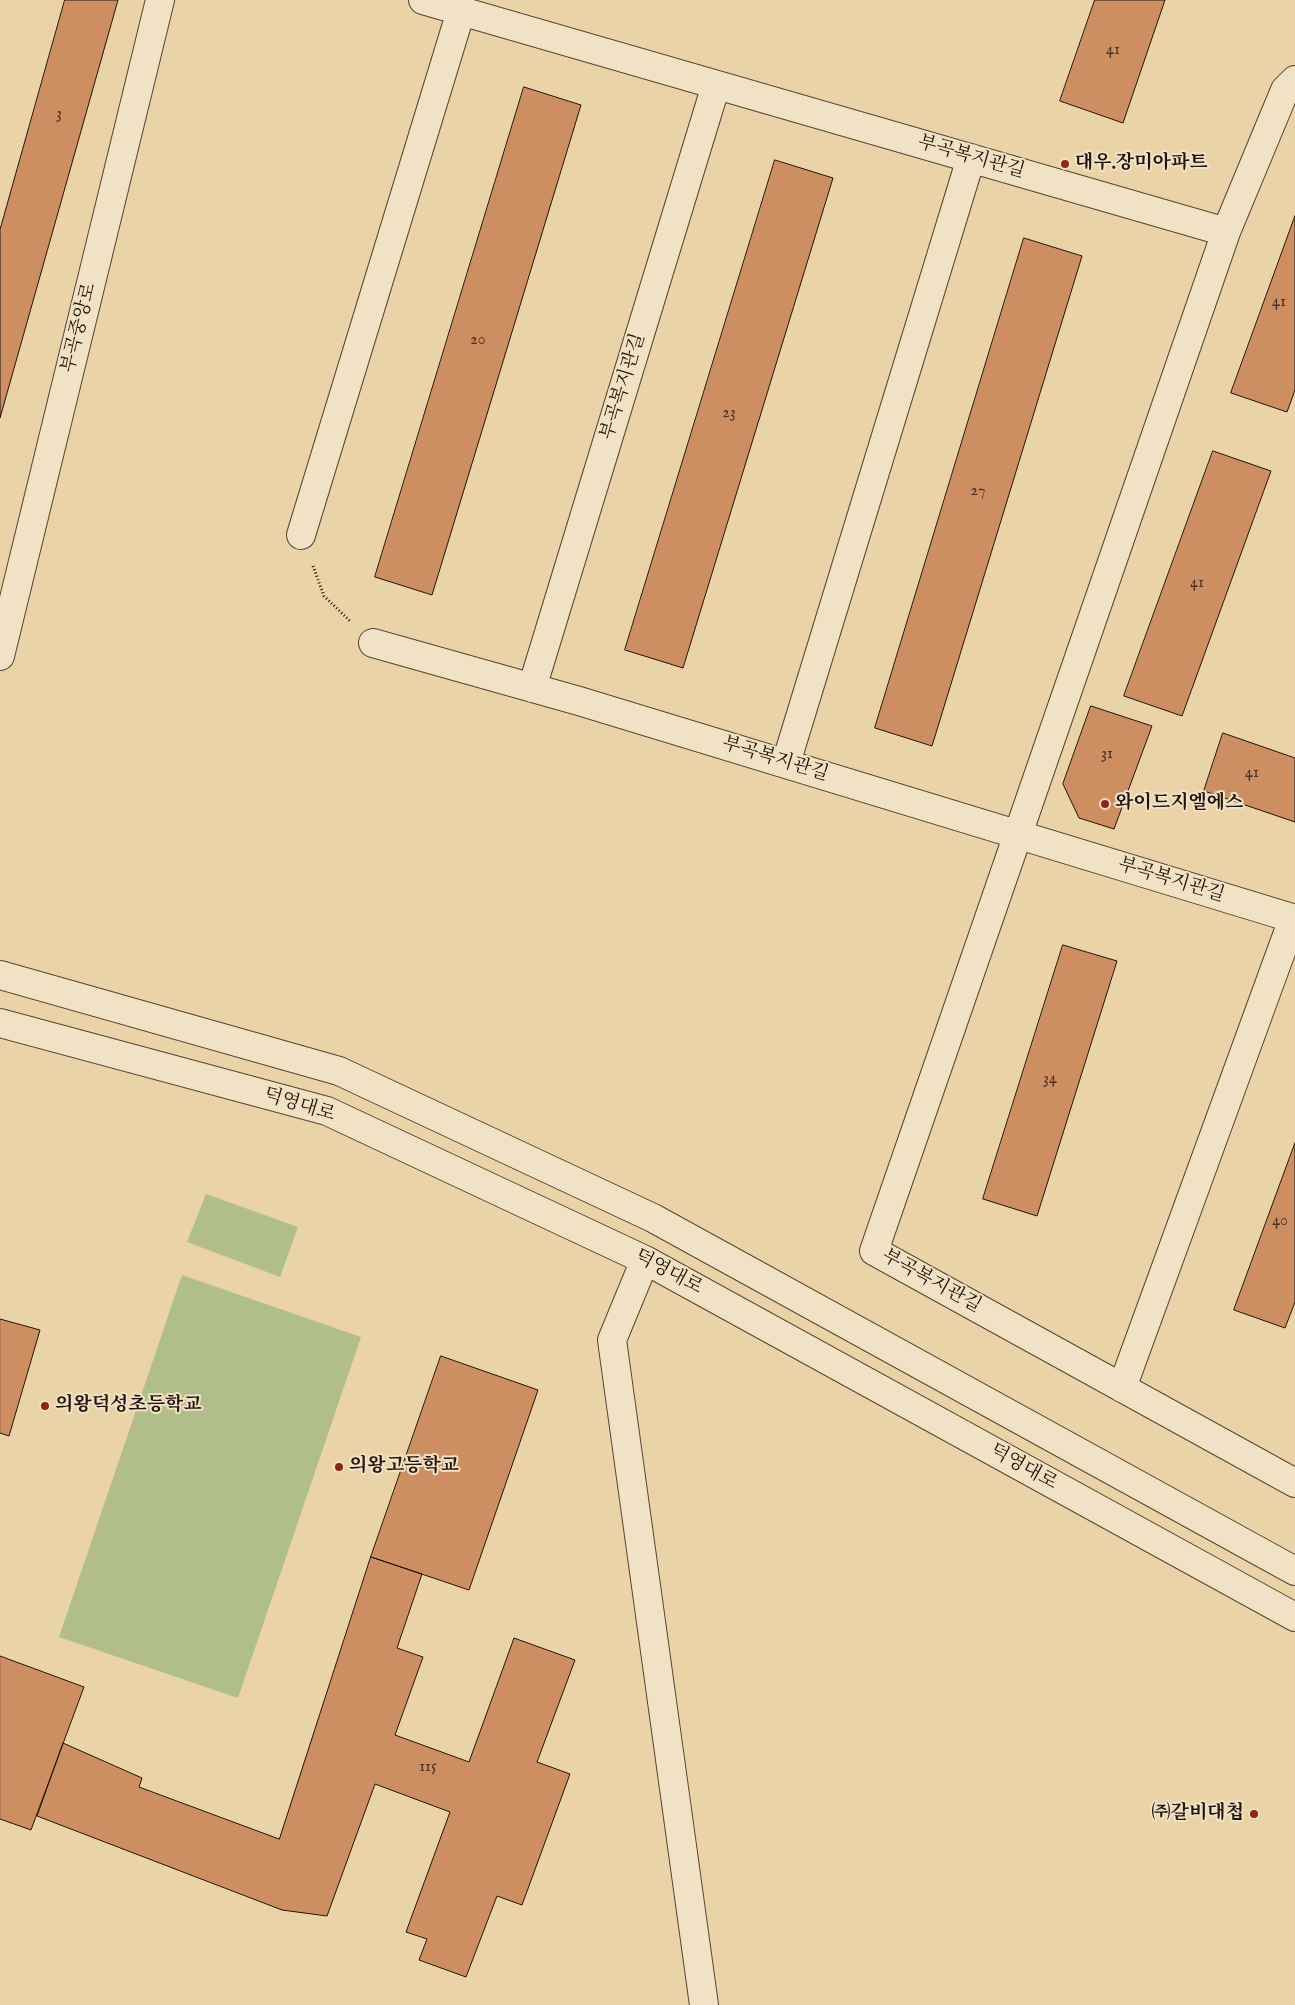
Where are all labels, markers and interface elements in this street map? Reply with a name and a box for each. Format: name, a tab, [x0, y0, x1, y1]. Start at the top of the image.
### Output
house number: 41	[1106, 41, 1120, 61]
house number: 3	[56, 105, 62, 125]
street label: 부곡복지관길	[915, 132, 1027, 184]
place label: 대우.장미아파트	[1075, 153, 1208, 175]
marker: 대우.장미아파트	[1059, 158, 1071, 170]
street label: 부곡중앙로	[58, 281, 102, 375]
house number: 41	[1272, 293, 1286, 313]
house number: 20	[470, 331, 486, 351]
street label: 부곡복지관길	[597, 331, 651, 443]
house number: 23	[722, 404, 736, 424]
house number: 27	[971, 482, 985, 502]
house number: 41	[1190, 574, 1204, 594]
street label: 부곡복지관길	[719, 733, 831, 787]
house number: 31	[1101, 745, 1113, 765]
house number: 41	[1245, 764, 1259, 784]
place label: 와이드지엘에스	[1115, 793, 1243, 815]
marker: 와이드지엘에스	[1099, 798, 1111, 810]
street label: 부곡복지관길	[1115, 854, 1227, 908]
house number: 34	[1043, 1070, 1057, 1090]
street label: 덕영대로	[261, 1084, 337, 1128]
house number: 40	[1272, 1212, 1288, 1232]
street label: 부곡복지관길	[877, 1245, 985, 1319]
street label: 덕영대로	[630, 1246, 706, 1300]
place label: 의왕덕성초등학교	[55, 1395, 202, 1417]
marker: 의왕덕성초등학교	[39, 1400, 51, 1412]
street label: 덕영대로	[985, 1440, 1061, 1496]
place label: 의왕고등학교	[349, 1456, 459, 1478]
marker: 의왕고등학교	[333, 1461, 345, 1473]
house number: 115	[419, 1758, 437, 1778]
place label: ㈜갈비대첩	[1152, 1803, 1244, 1825]
marker: ㈜갈비대첩	[1248, 1808, 1260, 1820]

